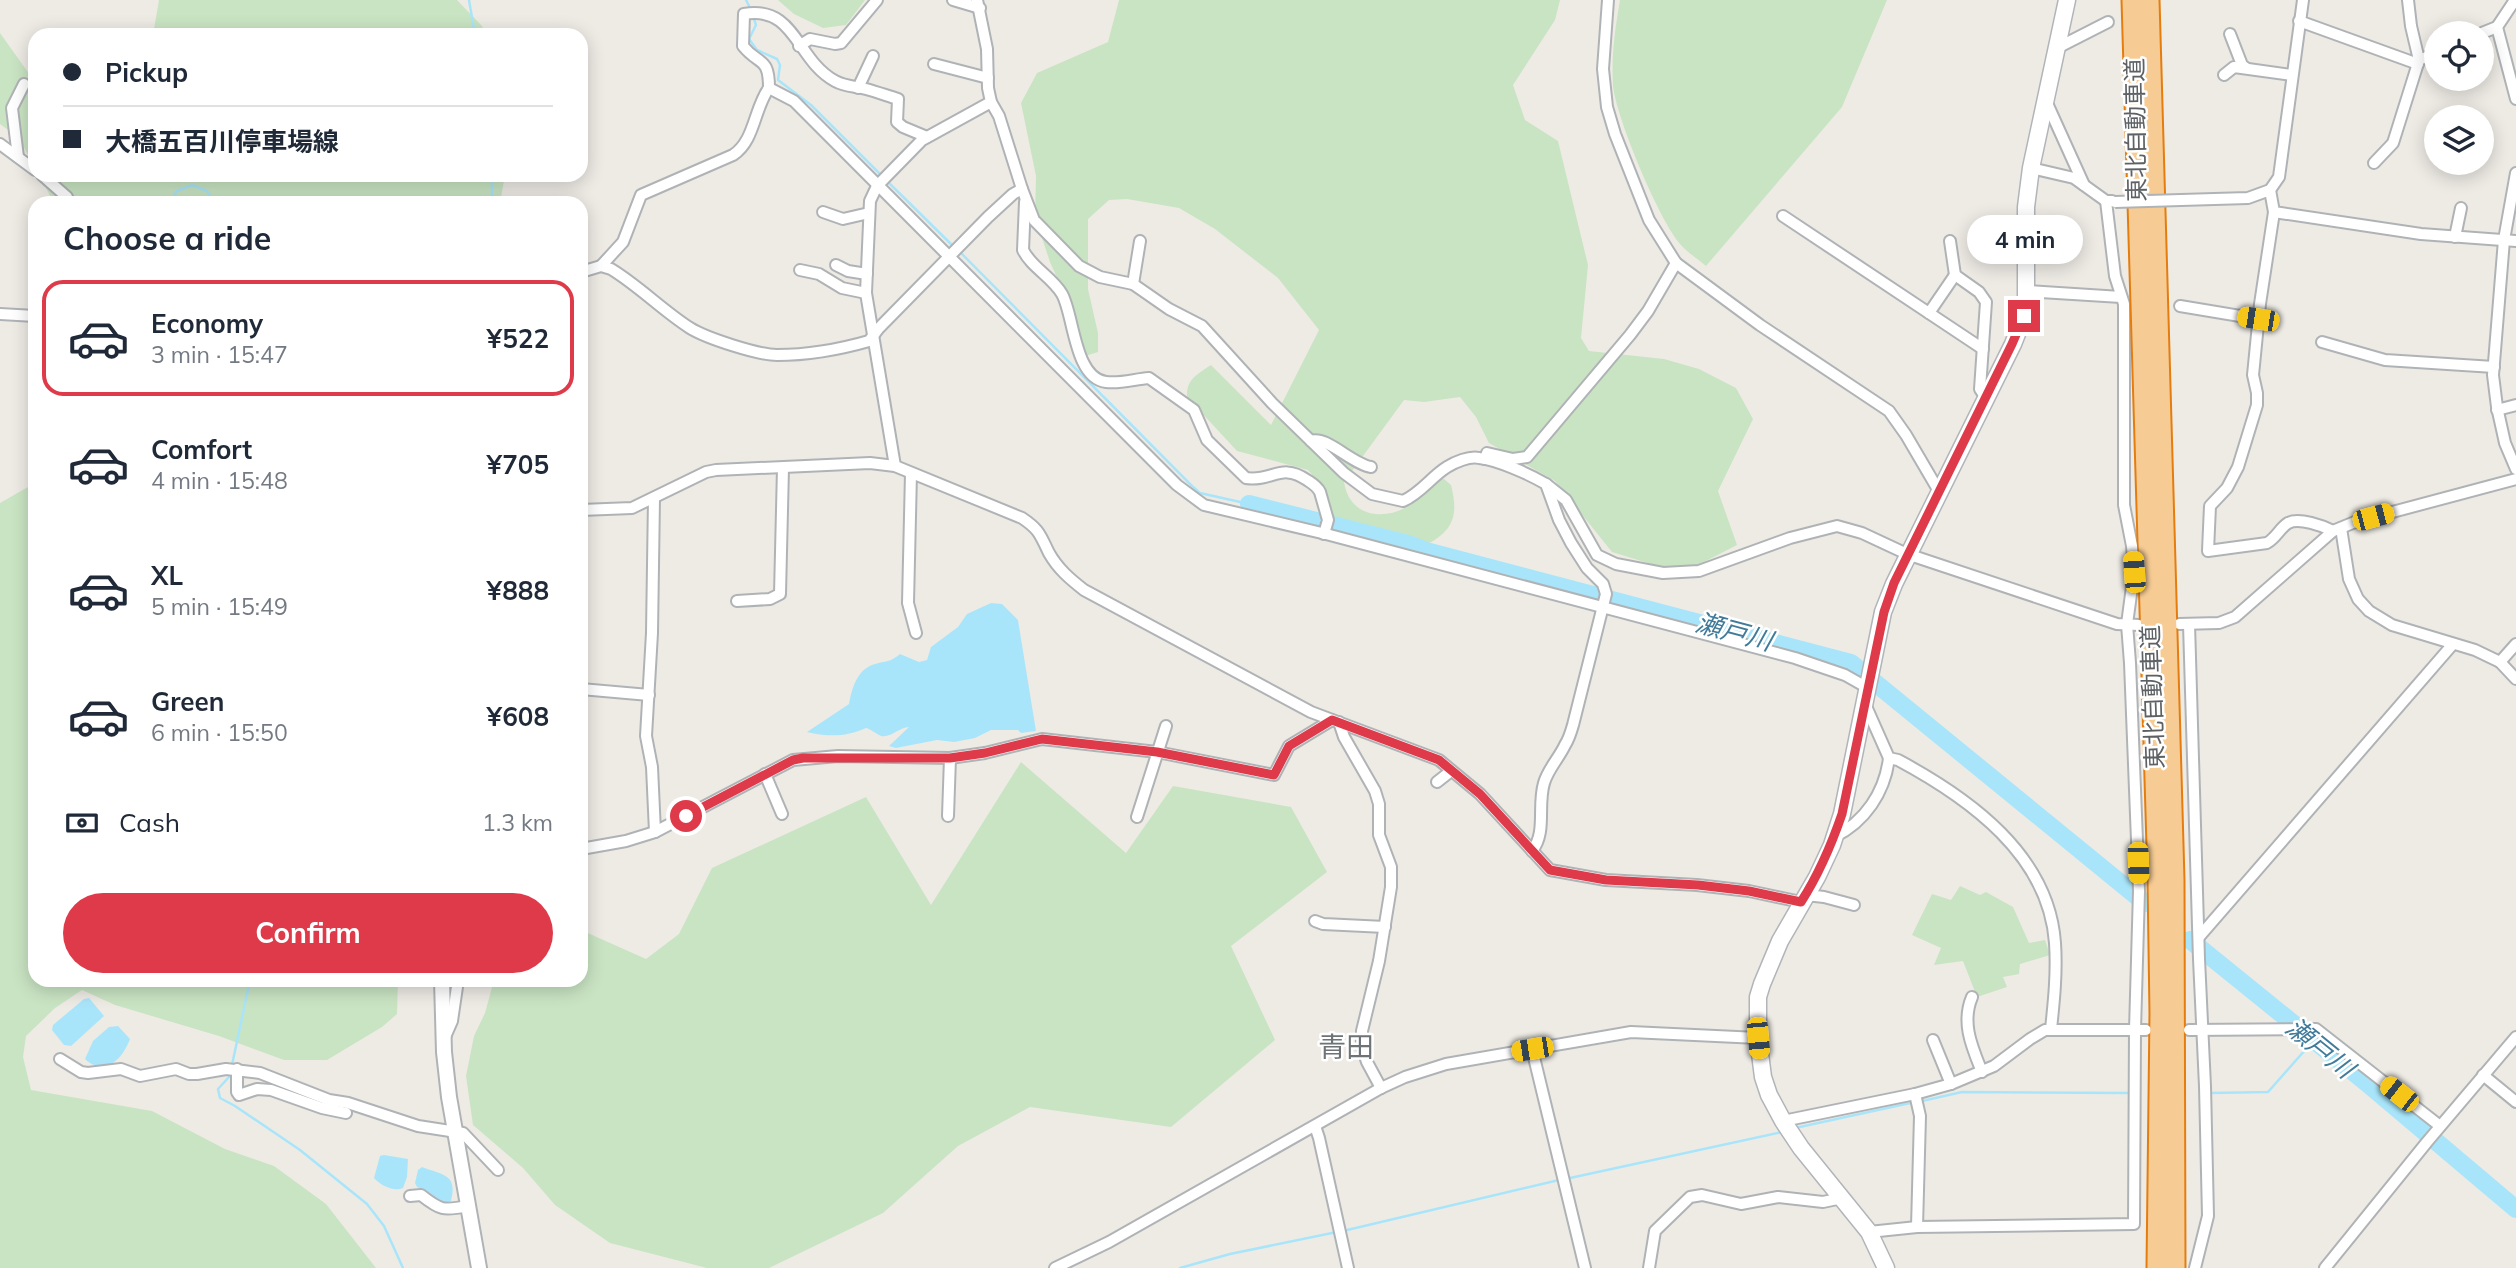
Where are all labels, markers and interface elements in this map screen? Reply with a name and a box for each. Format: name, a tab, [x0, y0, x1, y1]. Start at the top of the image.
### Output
map controls	[2424, 21, 2494, 175]
button: locate	[2424, 21, 2494, 91]
text: Pickup	[105, 56, 188, 89]
street label: 東北自動車道	[2119, 58, 2151, 202]
button: layers	[2424, 105, 2494, 175]
text: 大橋五百川停車場線	[105, 125, 339, 158]
callout: 4 min	[1966, 215, 2082, 264]
text: Choose a ride	[63, 218, 271, 258]
text: 4 min	[1995, 225, 2055, 254]
route end	[2008, 300, 2040, 332]
car	[2236, 305, 2281, 333]
icon: car	[67, 307, 130, 370]
text: Economy	[151, 307, 263, 340]
text: ¥522	[487, 322, 549, 355]
text: 3 min · 15:47	[151, 340, 288, 369]
icon: car	[67, 433, 130, 496]
text: Comfort	[151, 433, 252, 466]
text: ¥705	[487, 448, 549, 481]
text: 4 min · 15:48	[151, 466, 288, 495]
car	[2350, 501, 2397, 533]
car	[2123, 550, 2146, 594]
icon: car	[67, 559, 130, 622]
text: XL	[151, 559, 183, 592]
text: ¥888	[487, 574, 549, 607]
text: 5 min · 15:49	[151, 592, 288, 621]
water label: 瀬戸川	[1692, 605, 1779, 658]
street label: 東北自動車道	[2134, 625, 2170, 770]
icon: car	[67, 685, 130, 748]
text: Green	[151, 685, 224, 718]
text: ¥608	[487, 700, 549, 733]
text: 6 min · 15:50	[151, 718, 288, 747]
route start	[670, 800, 702, 832]
icon: cash	[63, 804, 101, 842]
text: Cash	[119, 806, 180, 839]
text: 1.3 km	[482, 808, 553, 837]
car	[2127, 842, 2150, 884]
button: Confirm	[63, 893, 553, 973]
water label: 瀬戸川	[2280, 1010, 2363, 1087]
car	[1746, 1016, 1771, 1060]
district label: 青田	[1318, 1029, 1374, 1064]
car	[1510, 1035, 1555, 1063]
car	[2376, 1073, 2423, 1115]

